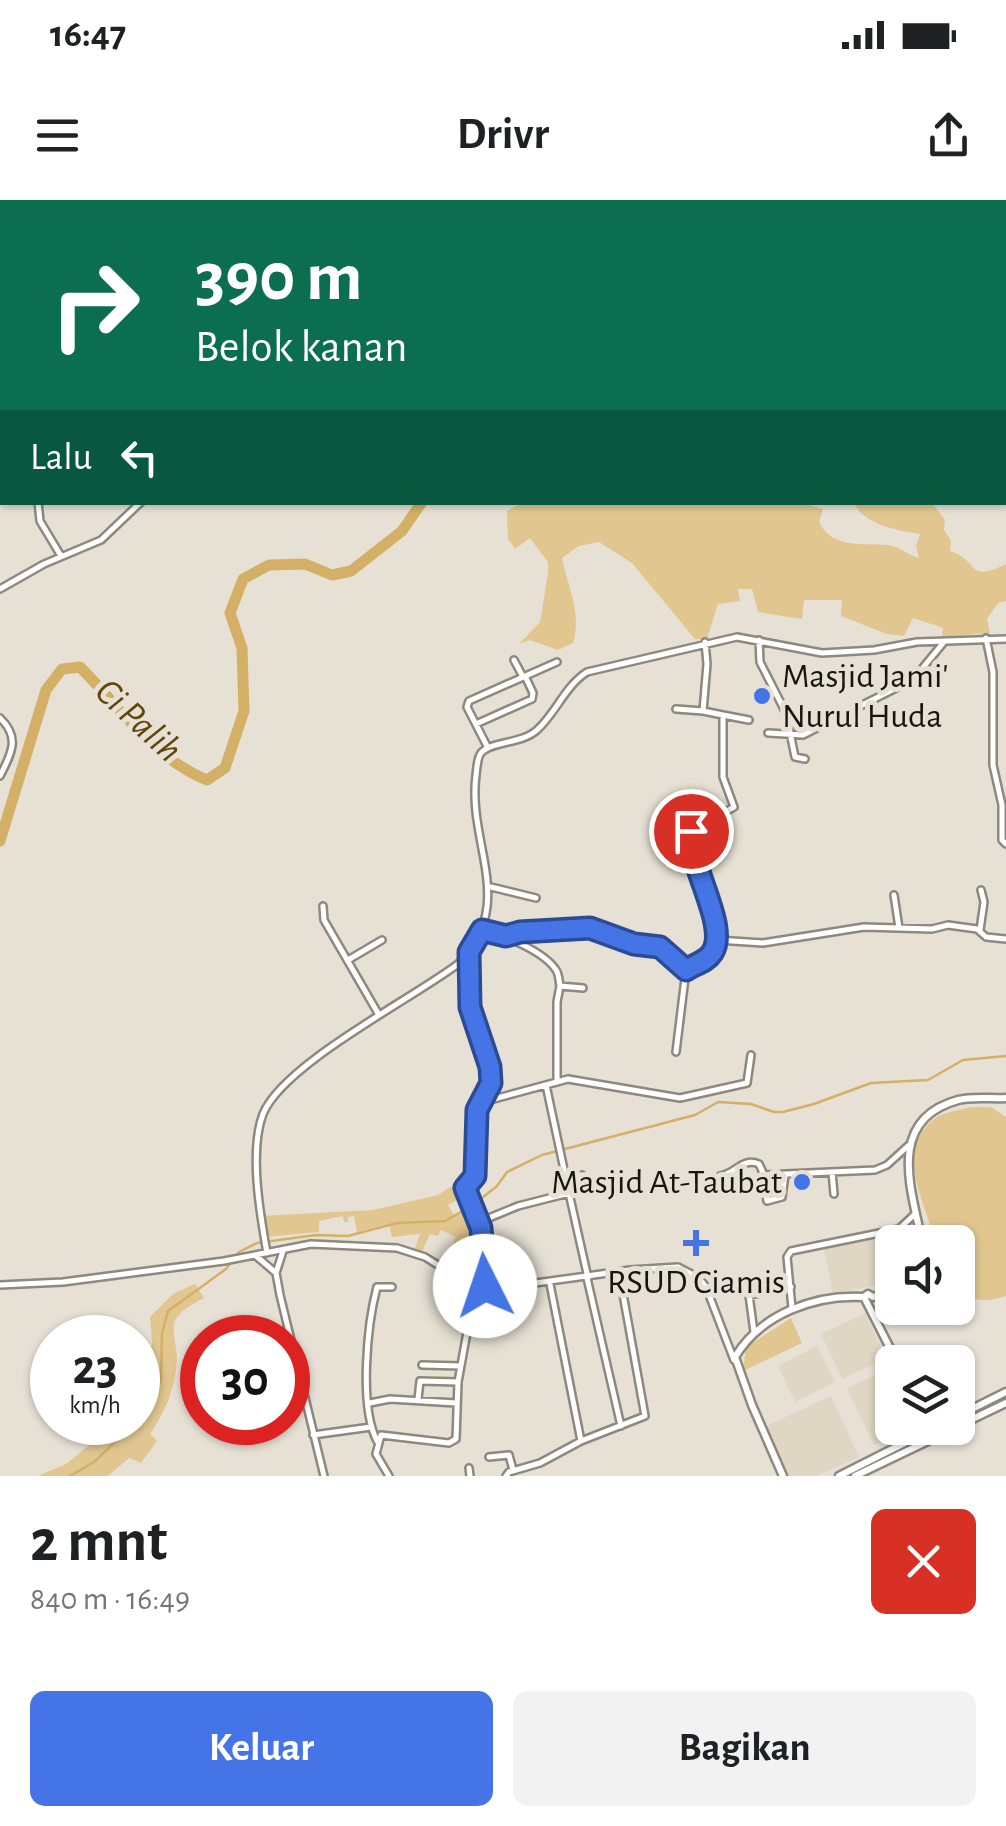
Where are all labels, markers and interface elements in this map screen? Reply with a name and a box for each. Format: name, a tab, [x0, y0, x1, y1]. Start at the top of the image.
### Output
text: 16:47	[50, 16, 126, 54]
icon: menu	[30, 108, 85, 163]
icon: share	[921, 108, 976, 163]
text: Drivr	[457, 112, 549, 157]
icon: right	[30, 240, 160, 370]
text: 390 m	[195, 243, 363, 313]
text: Belok kanan	[195, 325, 407, 370]
icon: left	[112, 430, 167, 485]
text: Lalu	[30, 439, 92, 477]
place label: Masjid Jami' Nurul Huda	[782, 659, 948, 734]
water label: Ci Palih	[88, 672, 188, 770]
marker: Masjid Jami' Nurul Huda	[751, 685, 773, 707]
pin	[649, 789, 734, 874]
icon: arrive	[664, 804, 719, 859]
place label: Masjid At-Taubat	[551, 1165, 782, 1200]
marker: Masjid At-Taubat	[791, 1171, 813, 1193]
map controls	[875, 1225, 975, 1445]
button: sound	[875, 1225, 975, 1325]
marker: RSUD Ciamis	[683, 1230, 709, 1256]
position arrow	[433, 1234, 537, 1338]
place label: RSUD Ciamis	[607, 1265, 785, 1300]
speed limit sign: 30	[180, 1315, 310, 1445]
text: 23	[72, 1343, 118, 1393]
button: layers	[875, 1345, 975, 1445]
text: km/h	[69, 1393, 121, 1418]
button: close	[871, 1509, 976, 1614]
text: 2 mnt	[30, 1512, 167, 1572]
text: 840 m · 16:49	[30, 1583, 190, 1615]
button: Keluar	[30, 1691, 493, 1806]
button: Bagikan	[513, 1691, 976, 1806]

